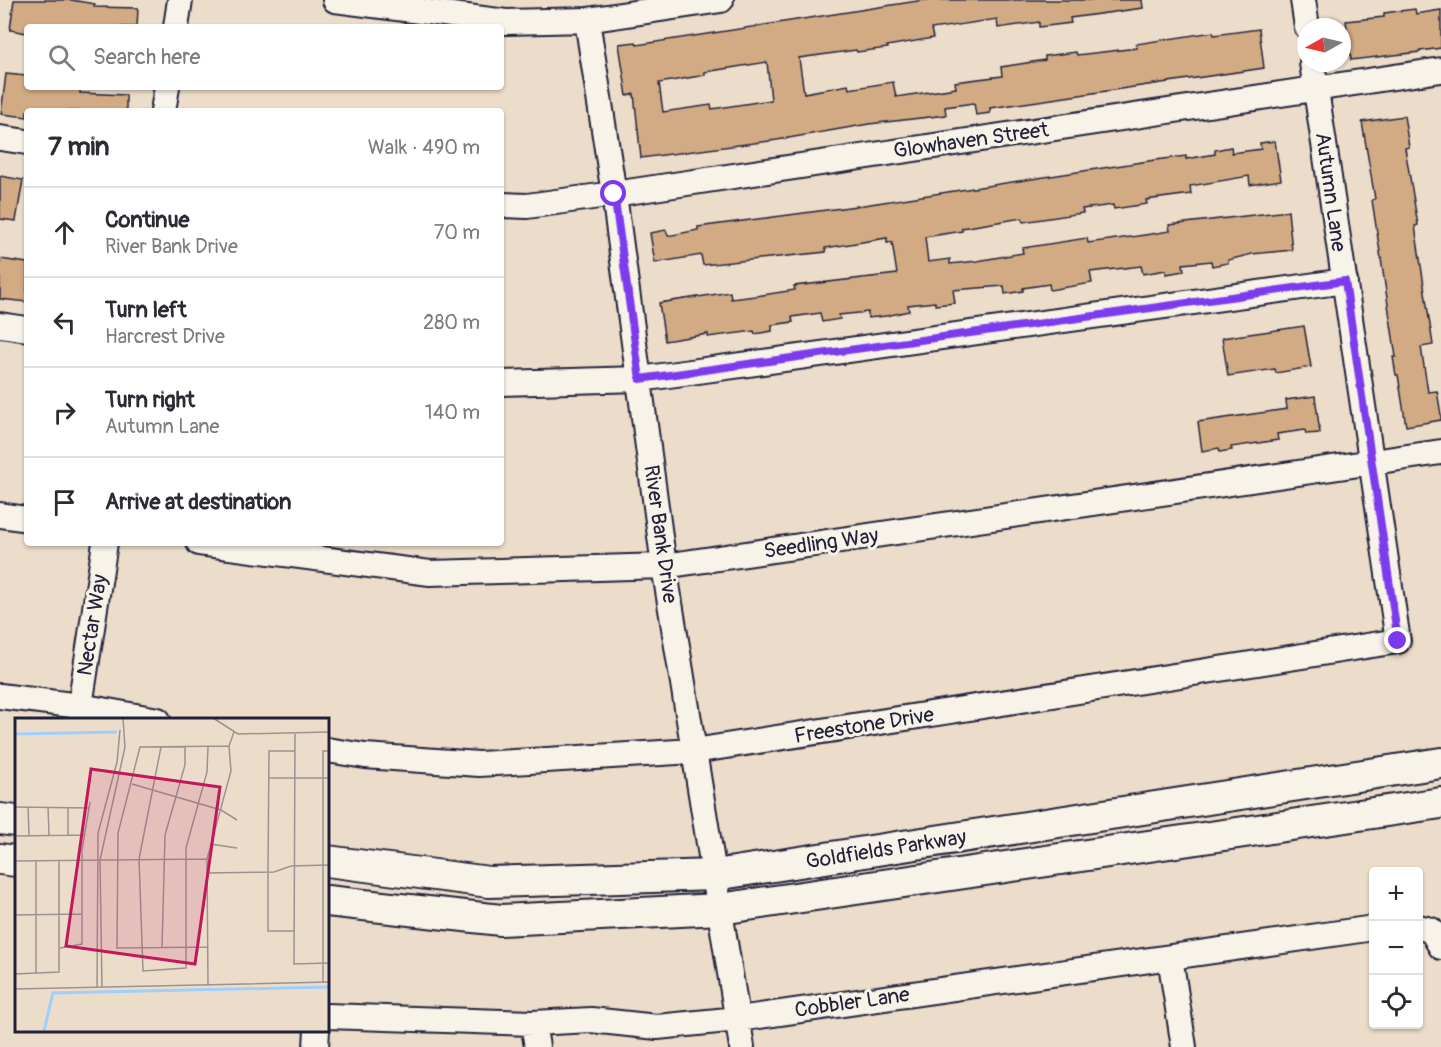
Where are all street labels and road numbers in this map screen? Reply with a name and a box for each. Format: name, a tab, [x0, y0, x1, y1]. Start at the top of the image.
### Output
street label: Glowhaven Street	[892, 116, 1051, 165]
street label: Autumn Lane	[1309, 131, 1352, 254]
street label: River Bank Drive	[637, 463, 684, 606]
street label: Seedling Way	[762, 522, 880, 565]
street label: Nectar Way	[71, 572, 114, 678]
street label: Freestone Drive	[792, 701, 936, 750]
street label: Goldfields Parkway	[804, 823, 968, 876]
street label: Cobbler Lane	[793, 981, 912, 1024]

